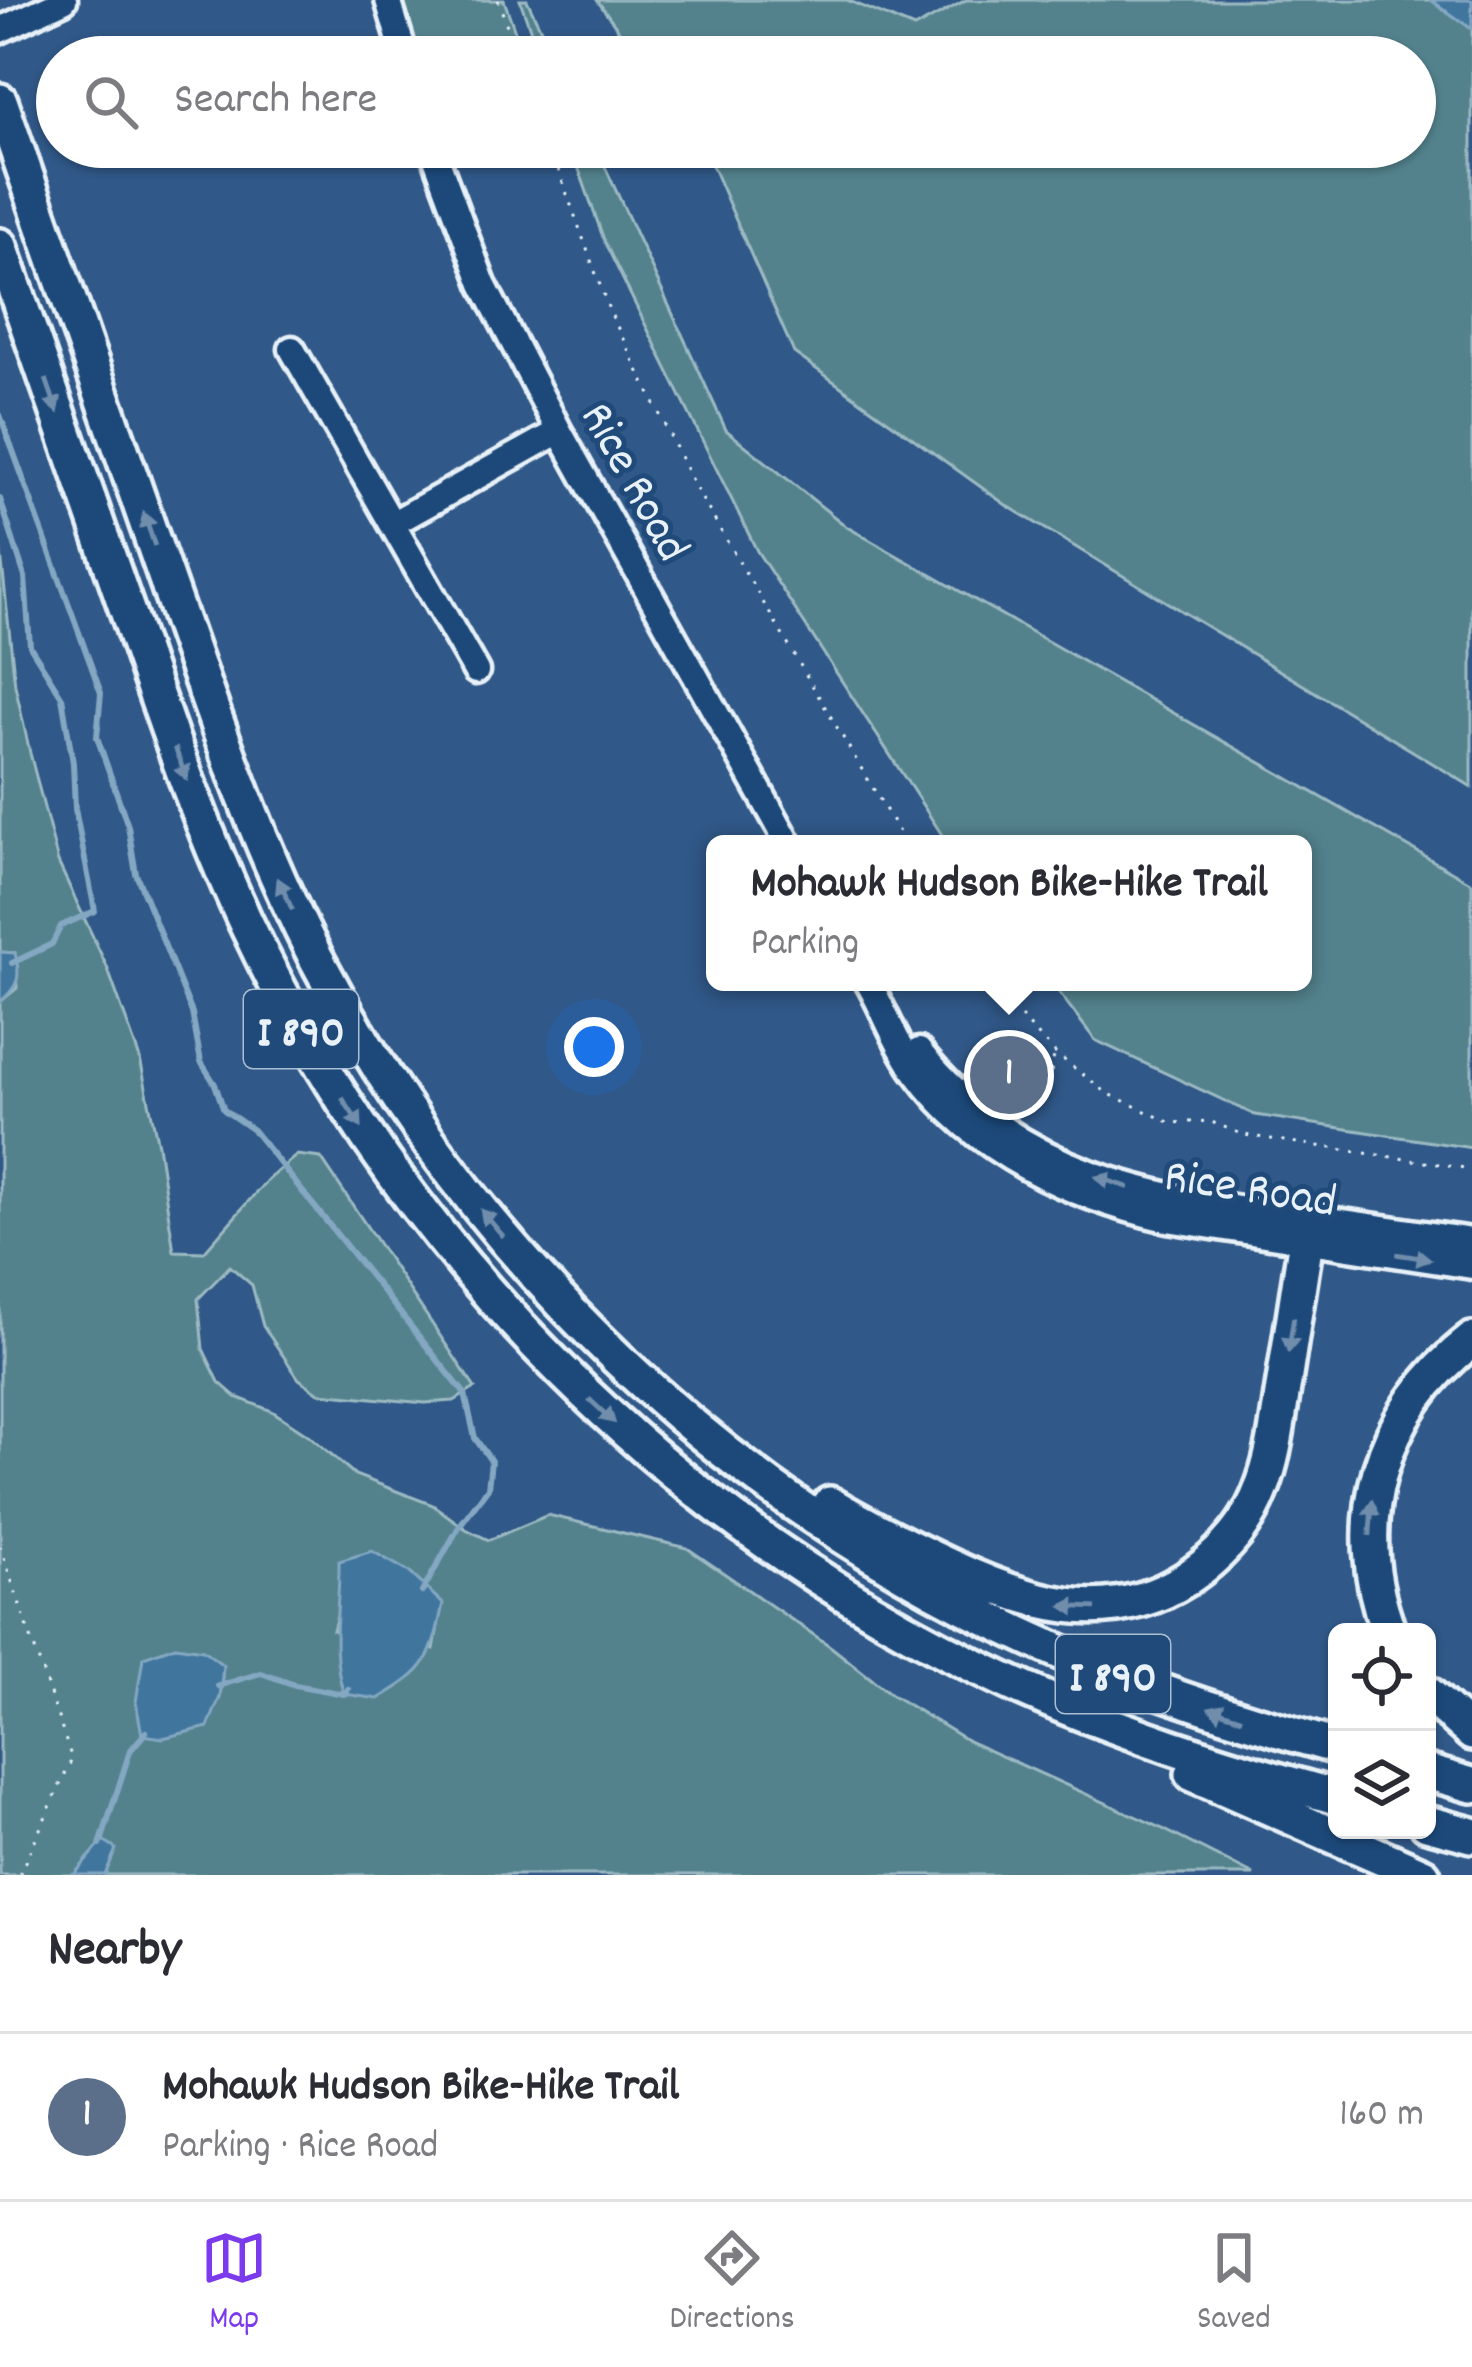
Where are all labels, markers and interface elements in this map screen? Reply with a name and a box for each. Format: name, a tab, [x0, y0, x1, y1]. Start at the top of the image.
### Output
search box	[36, 36, 1436, 168]
icon: search	[78, 69, 144, 135]
text: Search here	[174, 70, 377, 134]
one-way arrow	[44, 378, 62, 414]
street label: Rice Road	[559, 391, 704, 576]
one-way arrow	[139, 511, 157, 547]
one-way arrow	[172, 746, 191, 782]
popup	[706, 835, 1312, 991]
text: Mohawk Hudson Bike-Hike Trail	[750, 854, 1268, 918]
one-way arrow	[275, 876, 295, 911]
text: Parking	[750, 918, 859, 973]
road number: I 890	[244, 990, 358, 1068]
your location	[564, 1017, 624, 1077]
pin: 1	[970, 1030, 1048, 1120]
one-way arrow	[340, 1097, 362, 1130]
street label: Rice Road	[1159, 1145, 1341, 1240]
one-way arrow	[1093, 1172, 1130, 1191]
one-way arrow	[480, 1208, 505, 1239]
one-way arrow	[1396, 1248, 1434, 1267]
one-way arrow	[1281, 1317, 1300, 1354]
one-way arrow	[587, 1397, 616, 1425]
one-way arrow	[1362, 1499, 1381, 1536]
one-way arrow	[1058, 1597, 1096, 1616]
map controls	[1328, 1623, 1436, 1839]
button: locate	[1328, 1623, 1436, 1731]
road number: I 890	[1056, 1635, 1170, 1713]
one-way arrow	[1206, 1703, 1243, 1722]
button: layers	[1328, 1731, 1436, 1839]
text: Nearby	[48, 1917, 181, 1989]
text: Mohawk Hudson Bike-Hike Trail	[162, 2057, 679, 2121]
text: 1	[83, 2089, 91, 2144]
text: 160 m	[1339, 2089, 1424, 2144]
text: Parking · Rice Road	[162, 2121, 438, 2176]
tab: Map	[201, 2225, 267, 2344]
tab: Directions	[670, 2225, 795, 2344]
tab: Saved	[1197, 2225, 1271, 2344]

